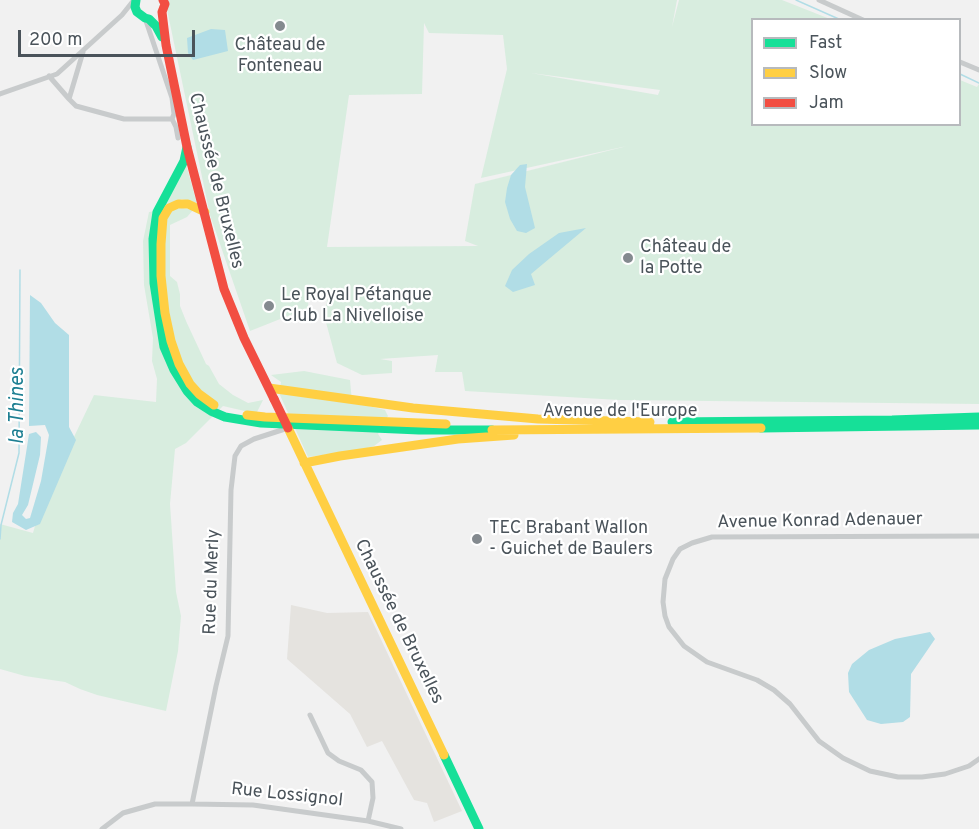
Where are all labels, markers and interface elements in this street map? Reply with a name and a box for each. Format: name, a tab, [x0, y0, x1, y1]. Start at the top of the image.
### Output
scale bar	[21, 18, 198, 56]
legend	[751, 18, 961, 126]
marker: Château de Fonteneau	[273, 19, 287, 33]
text: 200 m	[29, 29, 82, 52]
text: Fast	[809, 32, 842, 55]
place label: Château de Fonteneau	[234, 35, 326, 78]
text: Slow	[809, 62, 847, 85]
street label: Chaussée de Bruxelles	[183, 91, 247, 271]
text: Jam	[809, 92, 844, 115]
place label: Château de la Potte	[640, 237, 731, 280]
marker: Château de la Potte	[621, 251, 635, 265]
place label: Le Royal Pétanque Club La Nivelloise	[281, 285, 432, 328]
marker: Le Royal Pétanque Club La Nivelloise	[262, 299, 276, 313]
water label: la Thines	[7, 367, 31, 445]
street label: Avenue de l'Europe	[543, 401, 697, 423]
street label: Avenue Konrad Adenauer	[717, 509, 923, 535]
place label: TEC Brabant Wallon - Guichet de Baulers	[489, 518, 653, 560]
street label: Rue du Merly	[200, 529, 226, 635]
marker: TEC Brabant Wallon - Guichet de Baulers	[470, 532, 484, 546]
street label: Chaussée de Bruxelles	[349, 536, 447, 708]
street label: Rue Lossignol	[230, 779, 344, 813]

